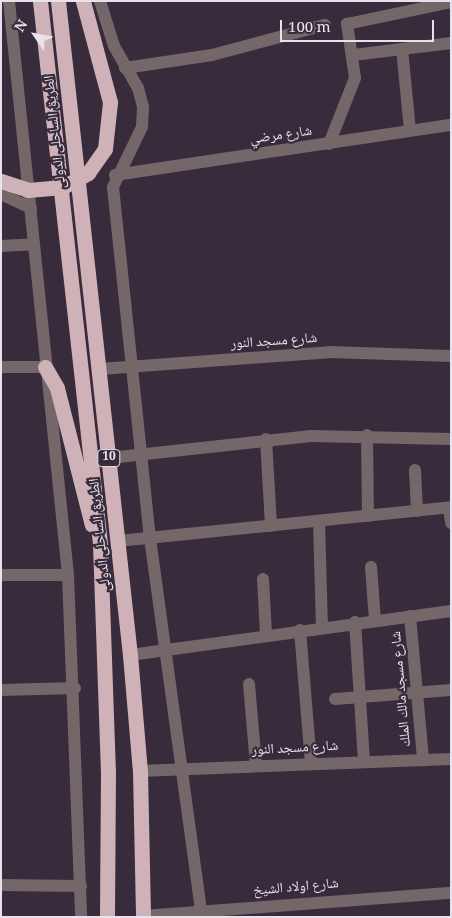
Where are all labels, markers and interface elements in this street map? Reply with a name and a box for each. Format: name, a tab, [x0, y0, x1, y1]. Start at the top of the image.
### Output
north arrow	[10, 10, 60, 60]
scale bar	[282, 10, 436, 42]
text: N	[9, 16, 35, 38]
text: 100 m	[288, 16, 331, 42]
street label: الطريق الساحلى الدولى	[42, 74, 70, 190]
street label: شارع مرضي	[249, 123, 313, 149]
street label: شارع مسجد النور	[230, 331, 318, 353]
road number: 10	[96, 448, 122, 468]
street label: الطريق الساحلى الدولى	[87, 477, 115, 593]
street label: شارع مسجد مالك الملك	[389, 630, 415, 748]
street label: شارع مسجد النور	[251, 738, 339, 760]
street label: شارع اولاد الشيخ	[253, 876, 339, 900]

